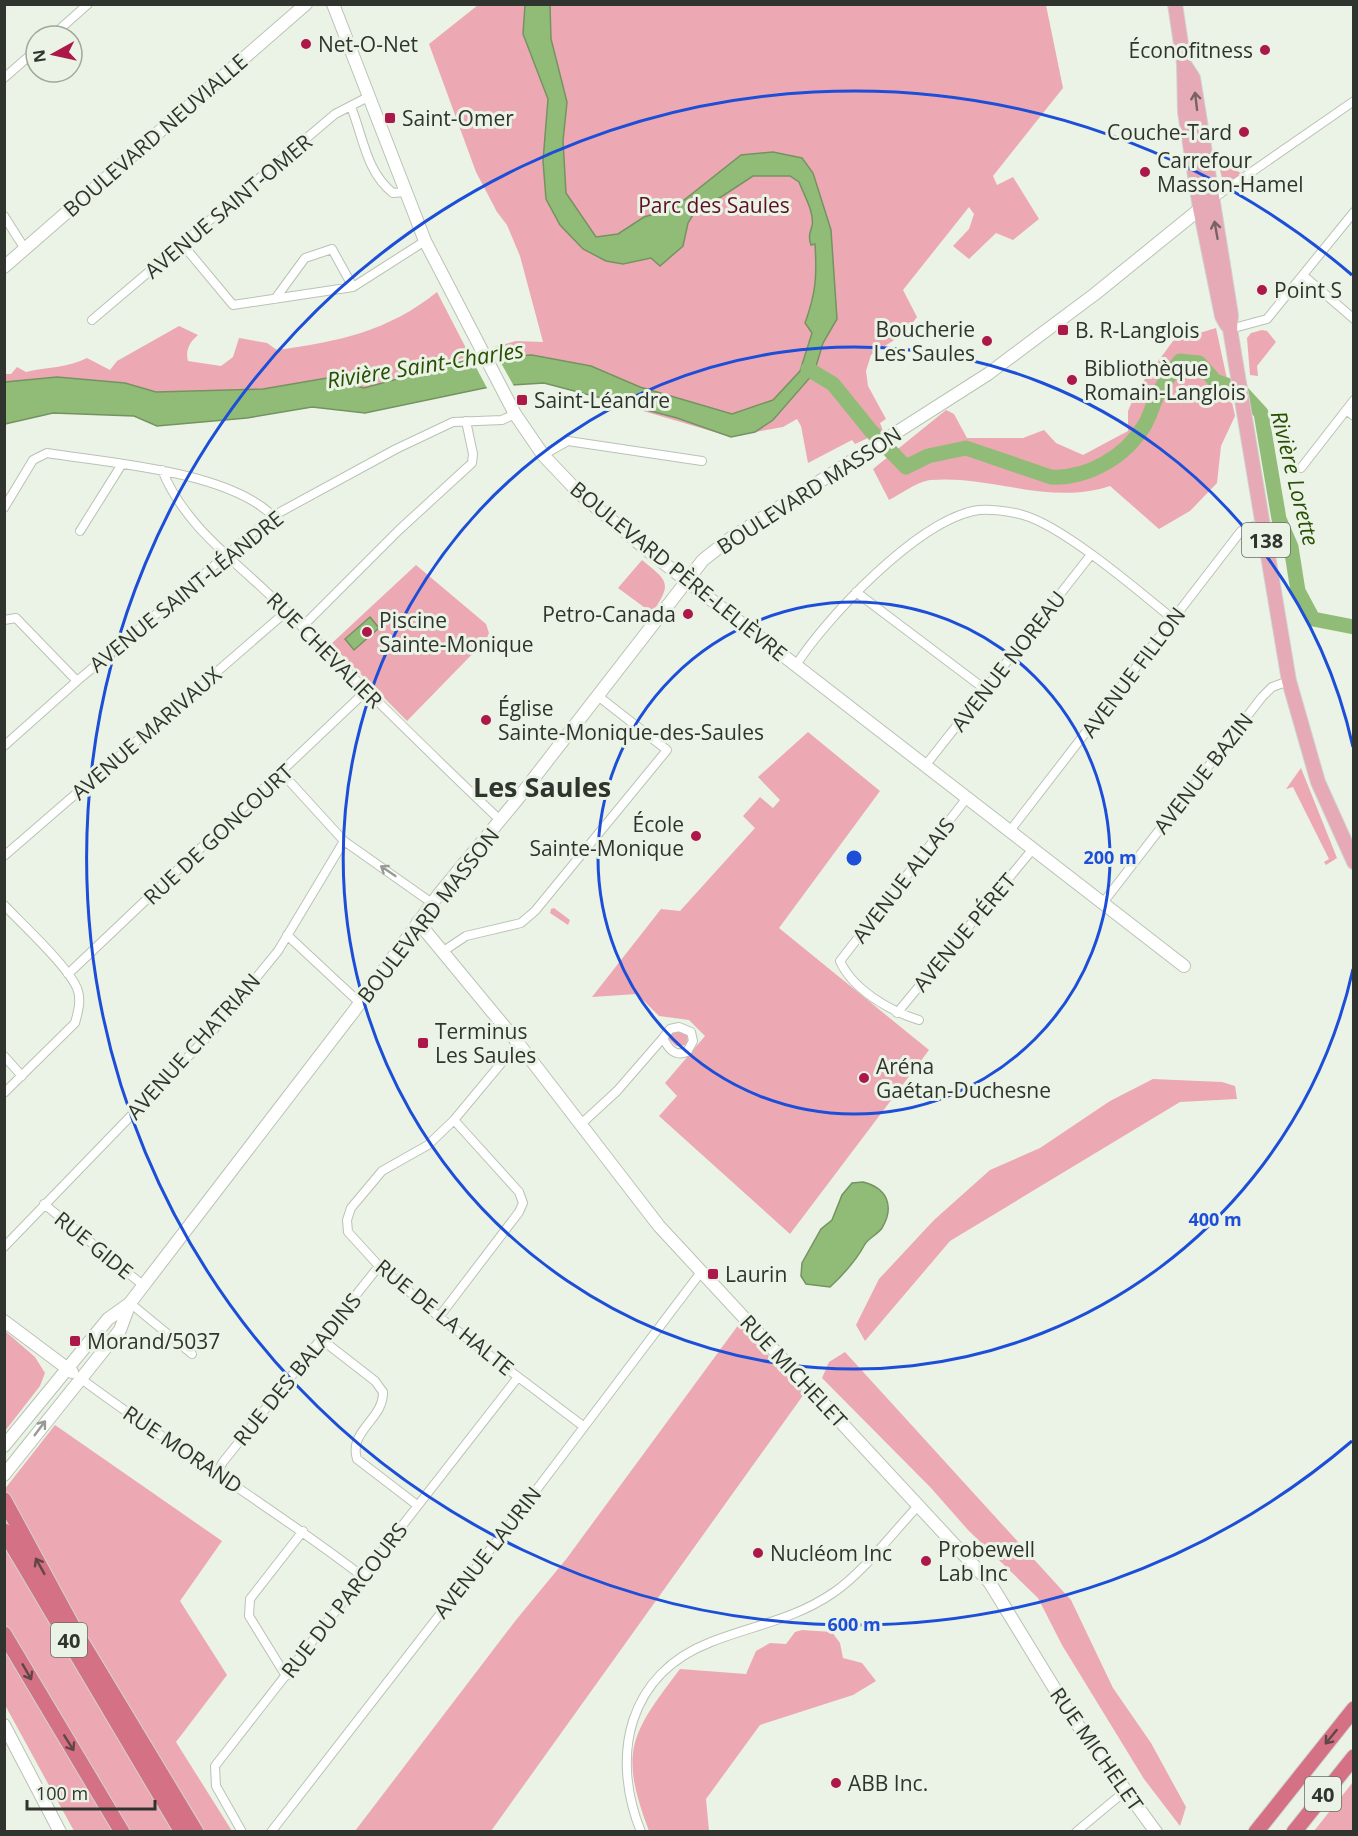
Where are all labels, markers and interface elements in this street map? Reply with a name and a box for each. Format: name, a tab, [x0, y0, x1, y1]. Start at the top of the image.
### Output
north arrow	[24, 24, 84, 84]
place label: Net-O-Net	[318, 30, 418, 58]
place label: Éconofitness	[1129, 36, 1253, 64]
marker: Net-O-Net	[299, 37, 313, 51]
marker: Éconofitness	[1258, 43, 1272, 57]
street label: BOULEVARD NEUVIALLE	[57, 47, 253, 223]
text: N	[27, 48, 51, 64]
one-way arrow	[1191, 91, 1202, 111]
place label: Saint-Omer	[402, 104, 514, 132]
marker: Saint-Omer	[383, 111, 397, 125]
place label: Couche-Tard	[1107, 118, 1232, 146]
marker: Couche-Tard	[1237, 125, 1251, 139]
street label: AVENUE SAINT-OMER	[138, 128, 318, 284]
place label: Carrefour Masson-Hamel	[1157, 146, 1304, 198]
marker: Carrefour Masson-Hamel	[1138, 165, 1152, 179]
park label: Parc des Saules	[638, 191, 790, 219]
one-way arrow	[1210, 221, 1221, 241]
place label: Point S	[1274, 276, 1342, 304]
marker: Point S	[1255, 283, 1269, 297]
place label: Boucherie Les Saules	[874, 315, 975, 367]
place label: B. R-Langlois	[1075, 316, 1199, 344]
marker: B. R-Langlois	[1056, 323, 1070, 337]
water label: Rivière Saint-Charles	[324, 334, 526, 394]
marker: Boucherie Les Saules	[980, 334, 994, 348]
place label: Bibliothèque Romain-Langlois	[1084, 354, 1246, 406]
marker: Bibliothèque Romain-Langlois	[1065, 373, 1079, 387]
place label: Saint-Léandre	[534, 386, 670, 414]
marker: Saint-Léandre	[515, 393, 529, 407]
water label: Rivière Lorette	[1265, 407, 1327, 549]
street label: BOULEVARD MASSON	[711, 420, 907, 560]
street label: BOULEVARD PÈRE-LELIÈVRE	[565, 475, 793, 667]
street label: AVENUE SAINT-LÉANDRE	[83, 504, 289, 678]
road number: 138	[1242, 523, 1290, 557]
street label: AVENUE NOREAU	[944, 585, 1072, 737]
street label: RUE CHEVALIER	[261, 586, 389, 714]
place label: Petro-Canada	[542, 600, 676, 628]
street label: AVENUE FILLON	[1075, 601, 1191, 743]
place label: Piscine Sainte-Monique	[379, 606, 534, 658]
marker: Petro-Canada	[681, 607, 695, 621]
marker: Piscine Sainte-Monique	[360, 625, 374, 639]
street label: AVENUE MARIVAUX	[65, 660, 228, 806]
place label: Église Sainte-Monique-des-Saules	[498, 694, 764, 746]
street label: AVENUE BAZIN	[1147, 707, 1259, 839]
marker: Église Sainte-Monique-des-Saules	[479, 713, 493, 727]
street label: RUE DE GONCOURT	[137, 757, 299, 911]
district label: Les Saules	[473, 768, 611, 805]
place label: École Sainte-Monique	[529, 810, 684, 862]
street label: AVENUE ALLAIS	[845, 812, 961, 948]
street label: BOULEVARD MASSON	[351, 822, 505, 1008]
marker: École Sainte-Monique	[689, 829, 703, 843]
text: 200 m	[1083, 845, 1137, 869]
centre of rings	[844, 848, 864, 868]
one-way arrow	[381, 865, 397, 877]
street label: AVENUE PÉRET	[906, 867, 1022, 997]
street label: AVENUE CHATRIAN	[120, 967, 266, 1125]
place label: Terminus Les Saules	[435, 1017, 536, 1069]
marker: Terminus Les Saules	[416, 1036, 430, 1050]
place label: Aréna Gaétan-Duchesne	[876, 1052, 1051, 1104]
marker: Aréna Gaétan-Duchesne	[857, 1071, 871, 1085]
street label: RUE GIDE	[49, 1205, 139, 1285]
text: 400 m	[1188, 1207, 1242, 1231]
street label: RUE DE LA HALTE	[370, 1252, 520, 1382]
place label: Laurin	[725, 1260, 787, 1288]
marker: Laurin	[706, 1267, 720, 1281]
street label: RUE DES BALADINS	[227, 1287, 367, 1451]
street label: RUE MICHELET	[734, 1309, 854, 1434]
place label: Morand/5037	[87, 1327, 220, 1355]
marker: Morand/5037	[68, 1334, 82, 1348]
street label: RUE MORAND	[118, 1399, 248, 1499]
one-way arrow	[33, 1420, 46, 1436]
street label: AVENUE LAURIN	[427, 1480, 547, 1624]
street label: RUE DU PARCOURS	[275, 1517, 413, 1683]
place label: Probewell Lab Inc	[938, 1535, 1035, 1587]
place label: Nucléom Inc	[770, 1539, 892, 1567]
marker: Nucléom Inc	[751, 1546, 765, 1560]
marker: Probewell Lab Inc	[919, 1554, 933, 1568]
one-way arrow	[34, 1558, 46, 1575]
text: 600 m	[827, 1612, 881, 1636]
road number: 40	[51, 1623, 87, 1657]
one-way arrow	[21, 1663, 33, 1680]
street label: RUE MICHELET	[1044, 1682, 1150, 1817]
one-way arrow	[1324, 1729, 1337, 1745]
one-way arrow	[63, 1734, 75, 1751]
place label: ABB Inc.	[848, 1769, 928, 1797]
scale bar	[27, 1773, 154, 1811]
marker: ABB Inc.	[829, 1776, 843, 1790]
road number: 40	[1305, 1777, 1341, 1811]
text: 100 m	[36, 1781, 88, 1805]

